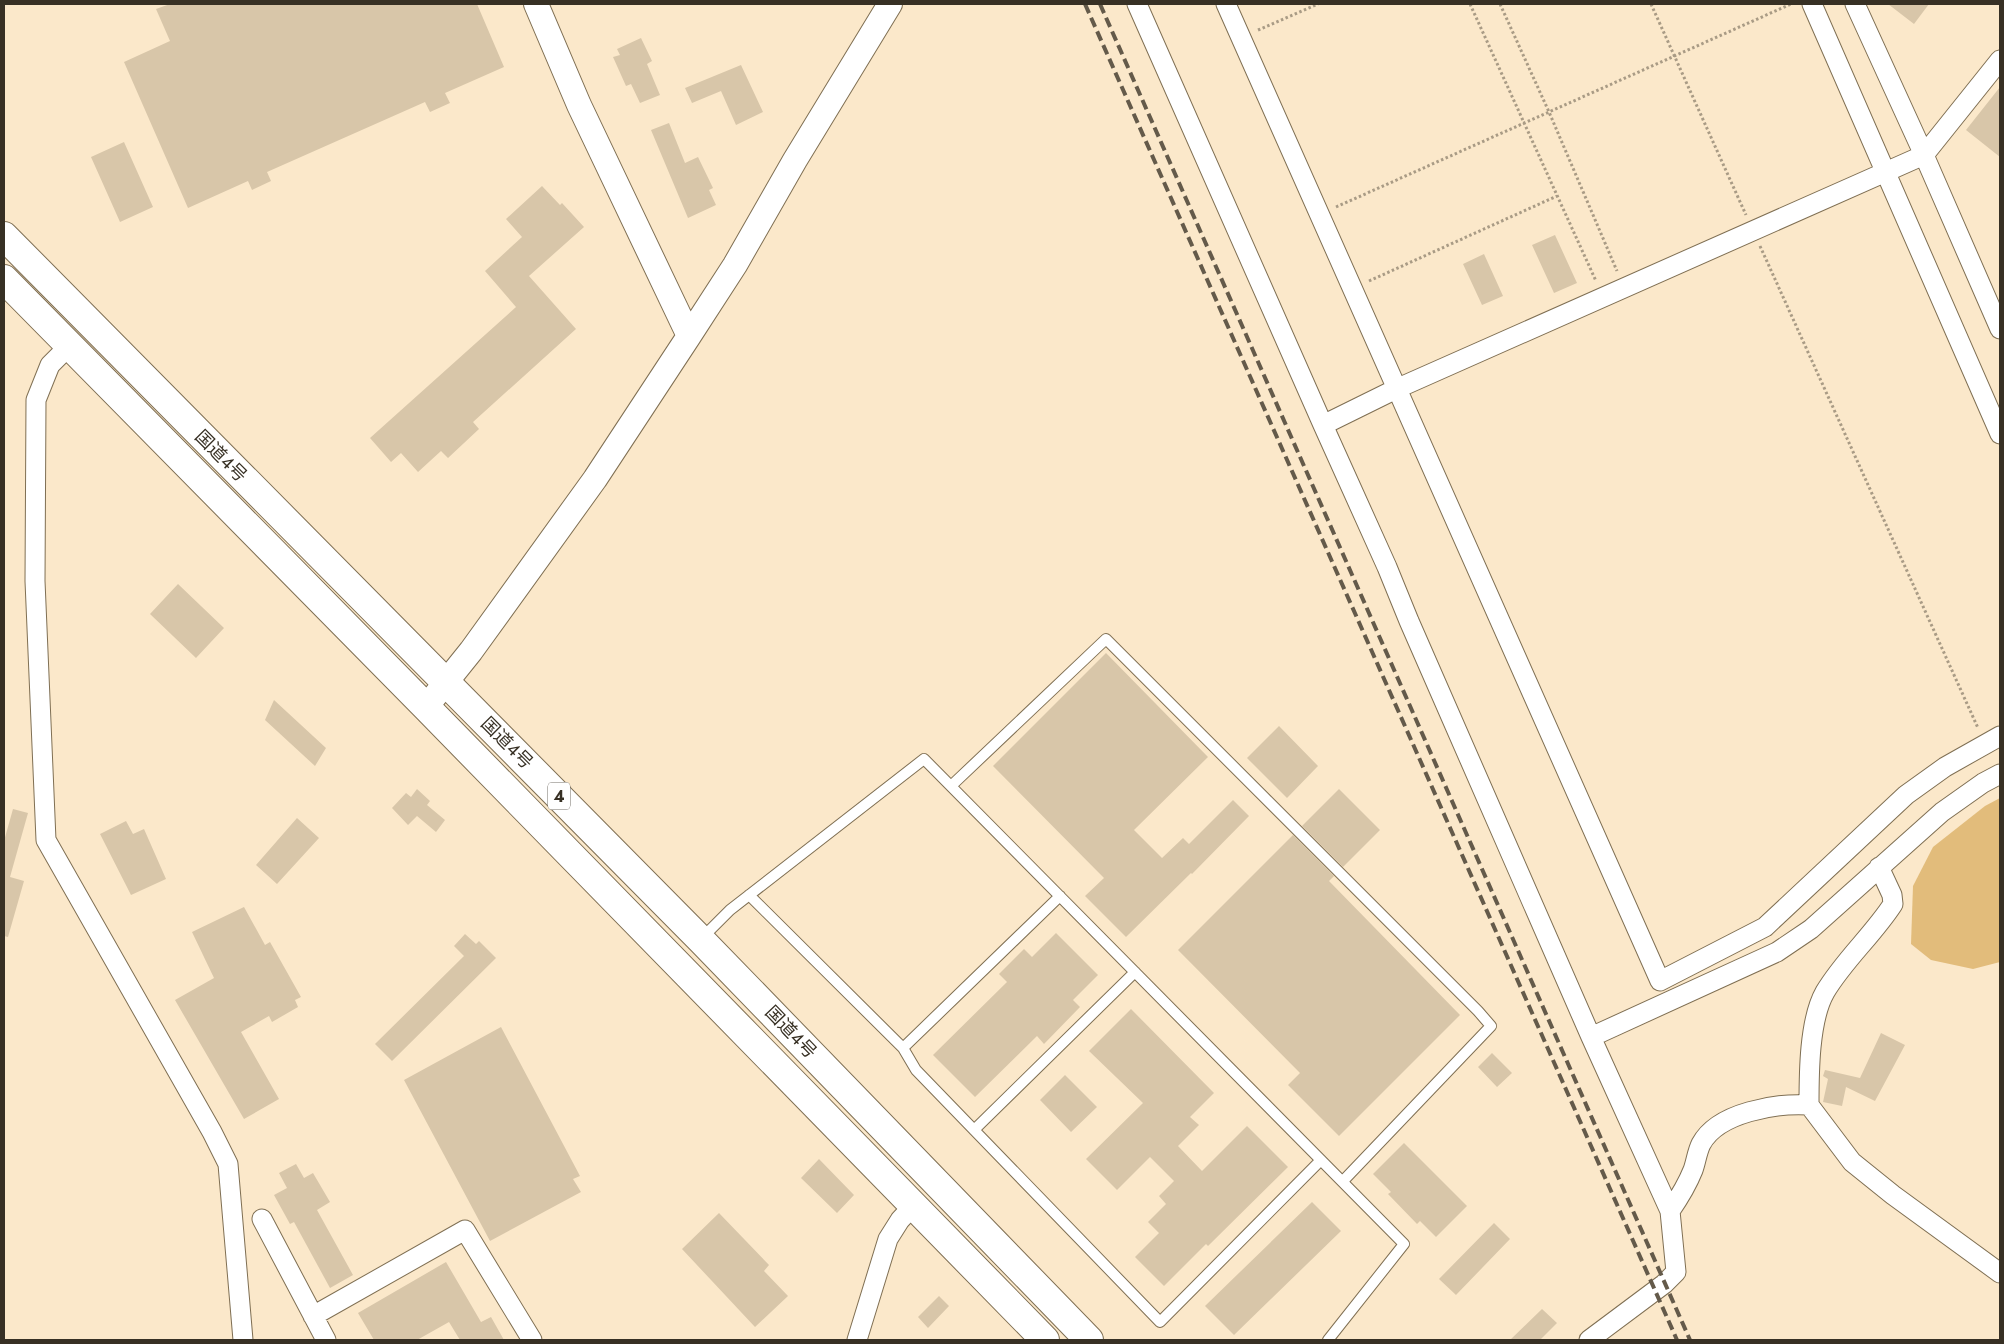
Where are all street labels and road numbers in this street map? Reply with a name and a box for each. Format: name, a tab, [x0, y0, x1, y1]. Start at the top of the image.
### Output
street label: 国道4号	[189, 424, 253, 488]
street label: 国道4号	[475, 711, 539, 775]
road number: 4	[548, 782, 570, 809]
street label: 国道4号	[759, 1000, 823, 1064]

